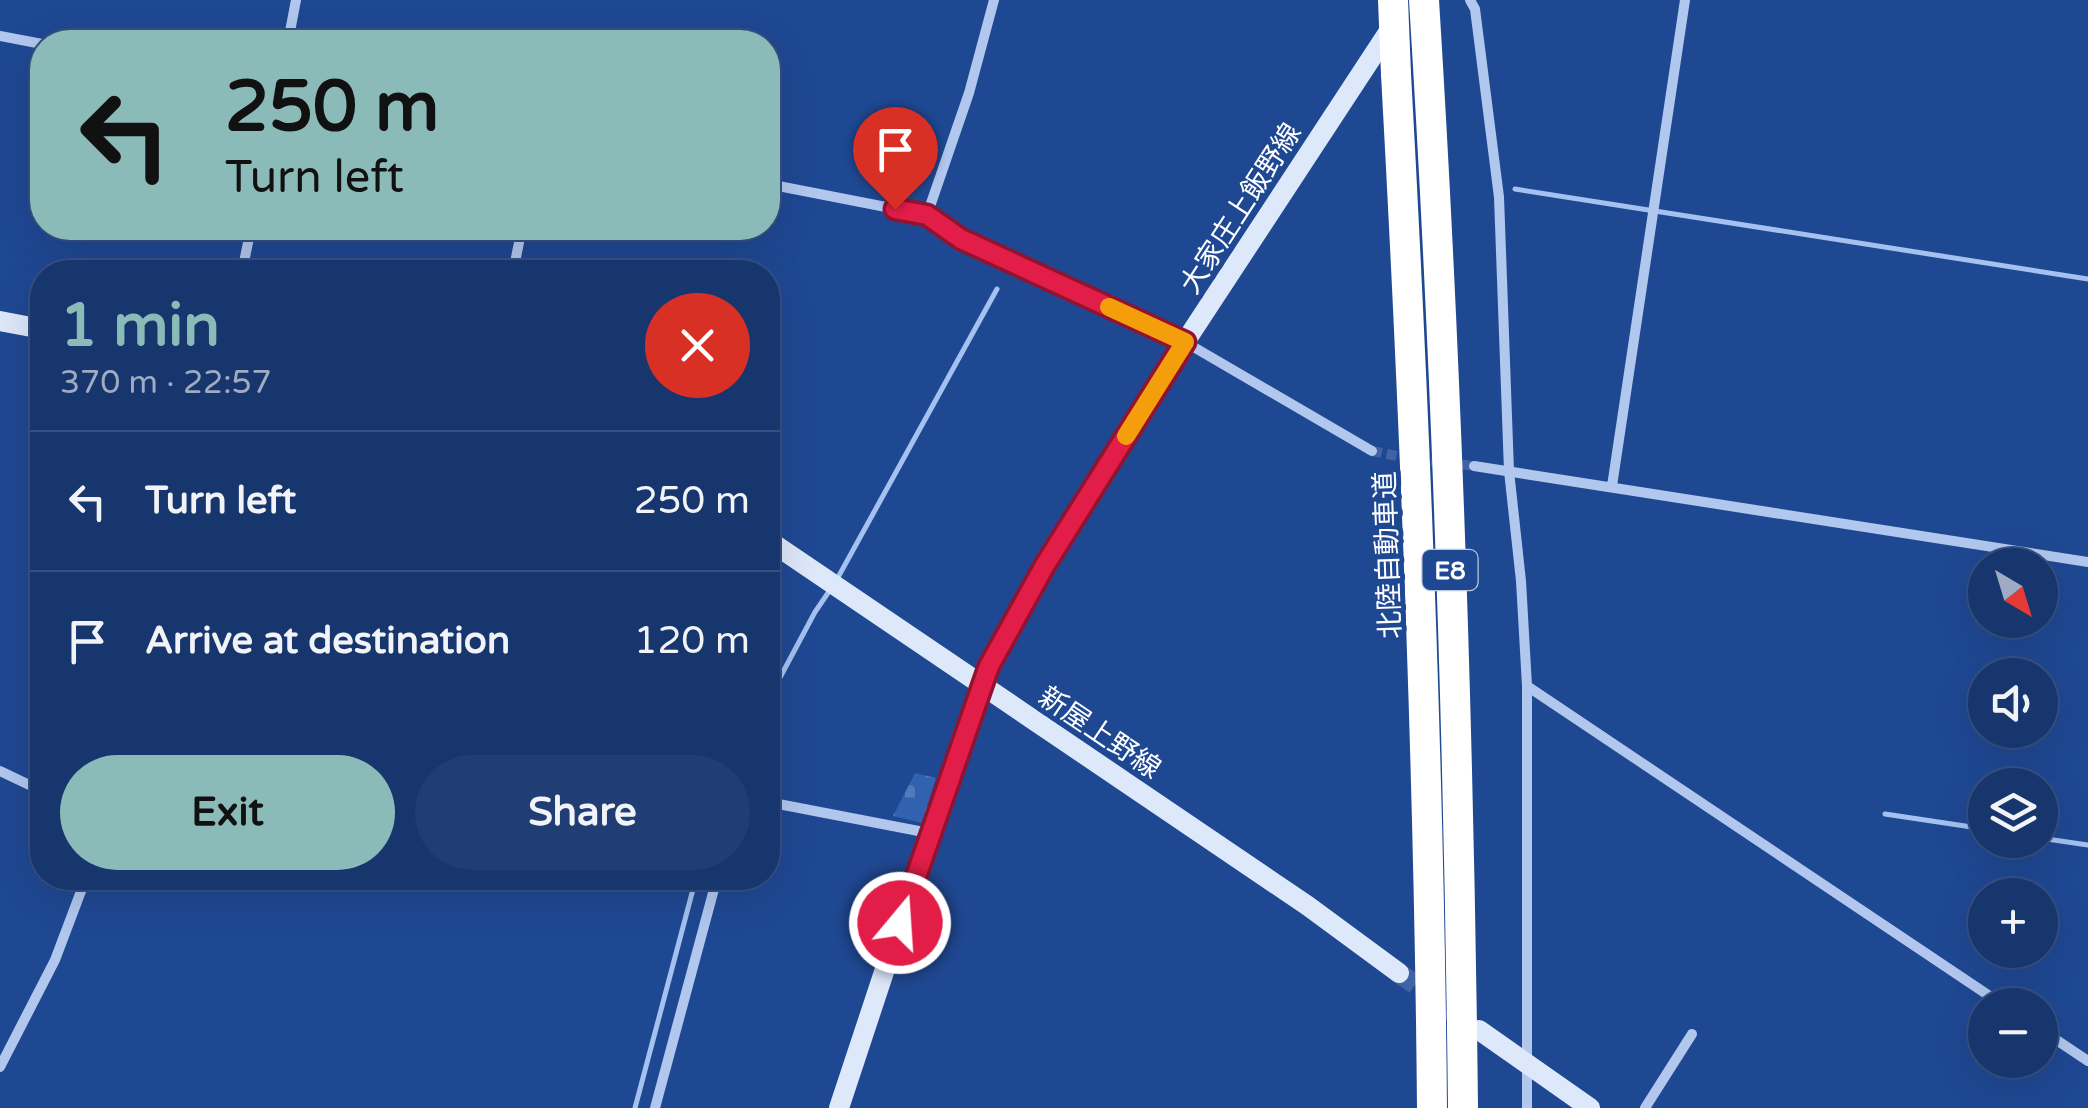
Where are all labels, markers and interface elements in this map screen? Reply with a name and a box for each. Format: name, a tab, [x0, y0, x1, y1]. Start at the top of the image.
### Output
text: 250 m	[225, 66, 439, 150]
icon: left	[60, 70, 190, 200]
pin	[853, 107, 938, 210]
street label: 大家庄上飯野線	[1173, 117, 1308, 300]
icon: arrive	[868, 122, 923, 177]
text: Turn left	[225, 151, 404, 205]
text: 1 min	[60, 290, 220, 362]
button: close	[645, 293, 750, 398]
text: 370 m · 22:57	[60, 364, 272, 402]
street label: 北陸自動車道	[1368, 470, 1408, 640]
icon: left	[60, 474, 115, 529]
text: Turn left	[145, 478, 296, 524]
text: 250 m	[634, 478, 750, 524]
north arrow	[1968, 548, 2058, 638]
map controls	[1968, 548, 2058, 1078]
road number: E8	[1422, 550, 1478, 590]
icon: arrive	[60, 614, 115, 669]
text: Arrive at destination	[145, 618, 510, 664]
text: 120 m	[634, 618, 750, 664]
button: sound	[1968, 658, 2058, 748]
street label: 新屋上野線	[1032, 680, 1167, 786]
button: Exit	[60, 755, 395, 870]
button: Share	[415, 755, 750, 870]
button: layers	[1968, 768, 2058, 858]
position arrow	[848, 871, 952, 975]
button: +	[1968, 878, 2058, 968]
button: −	[1968, 988, 2058, 1078]

